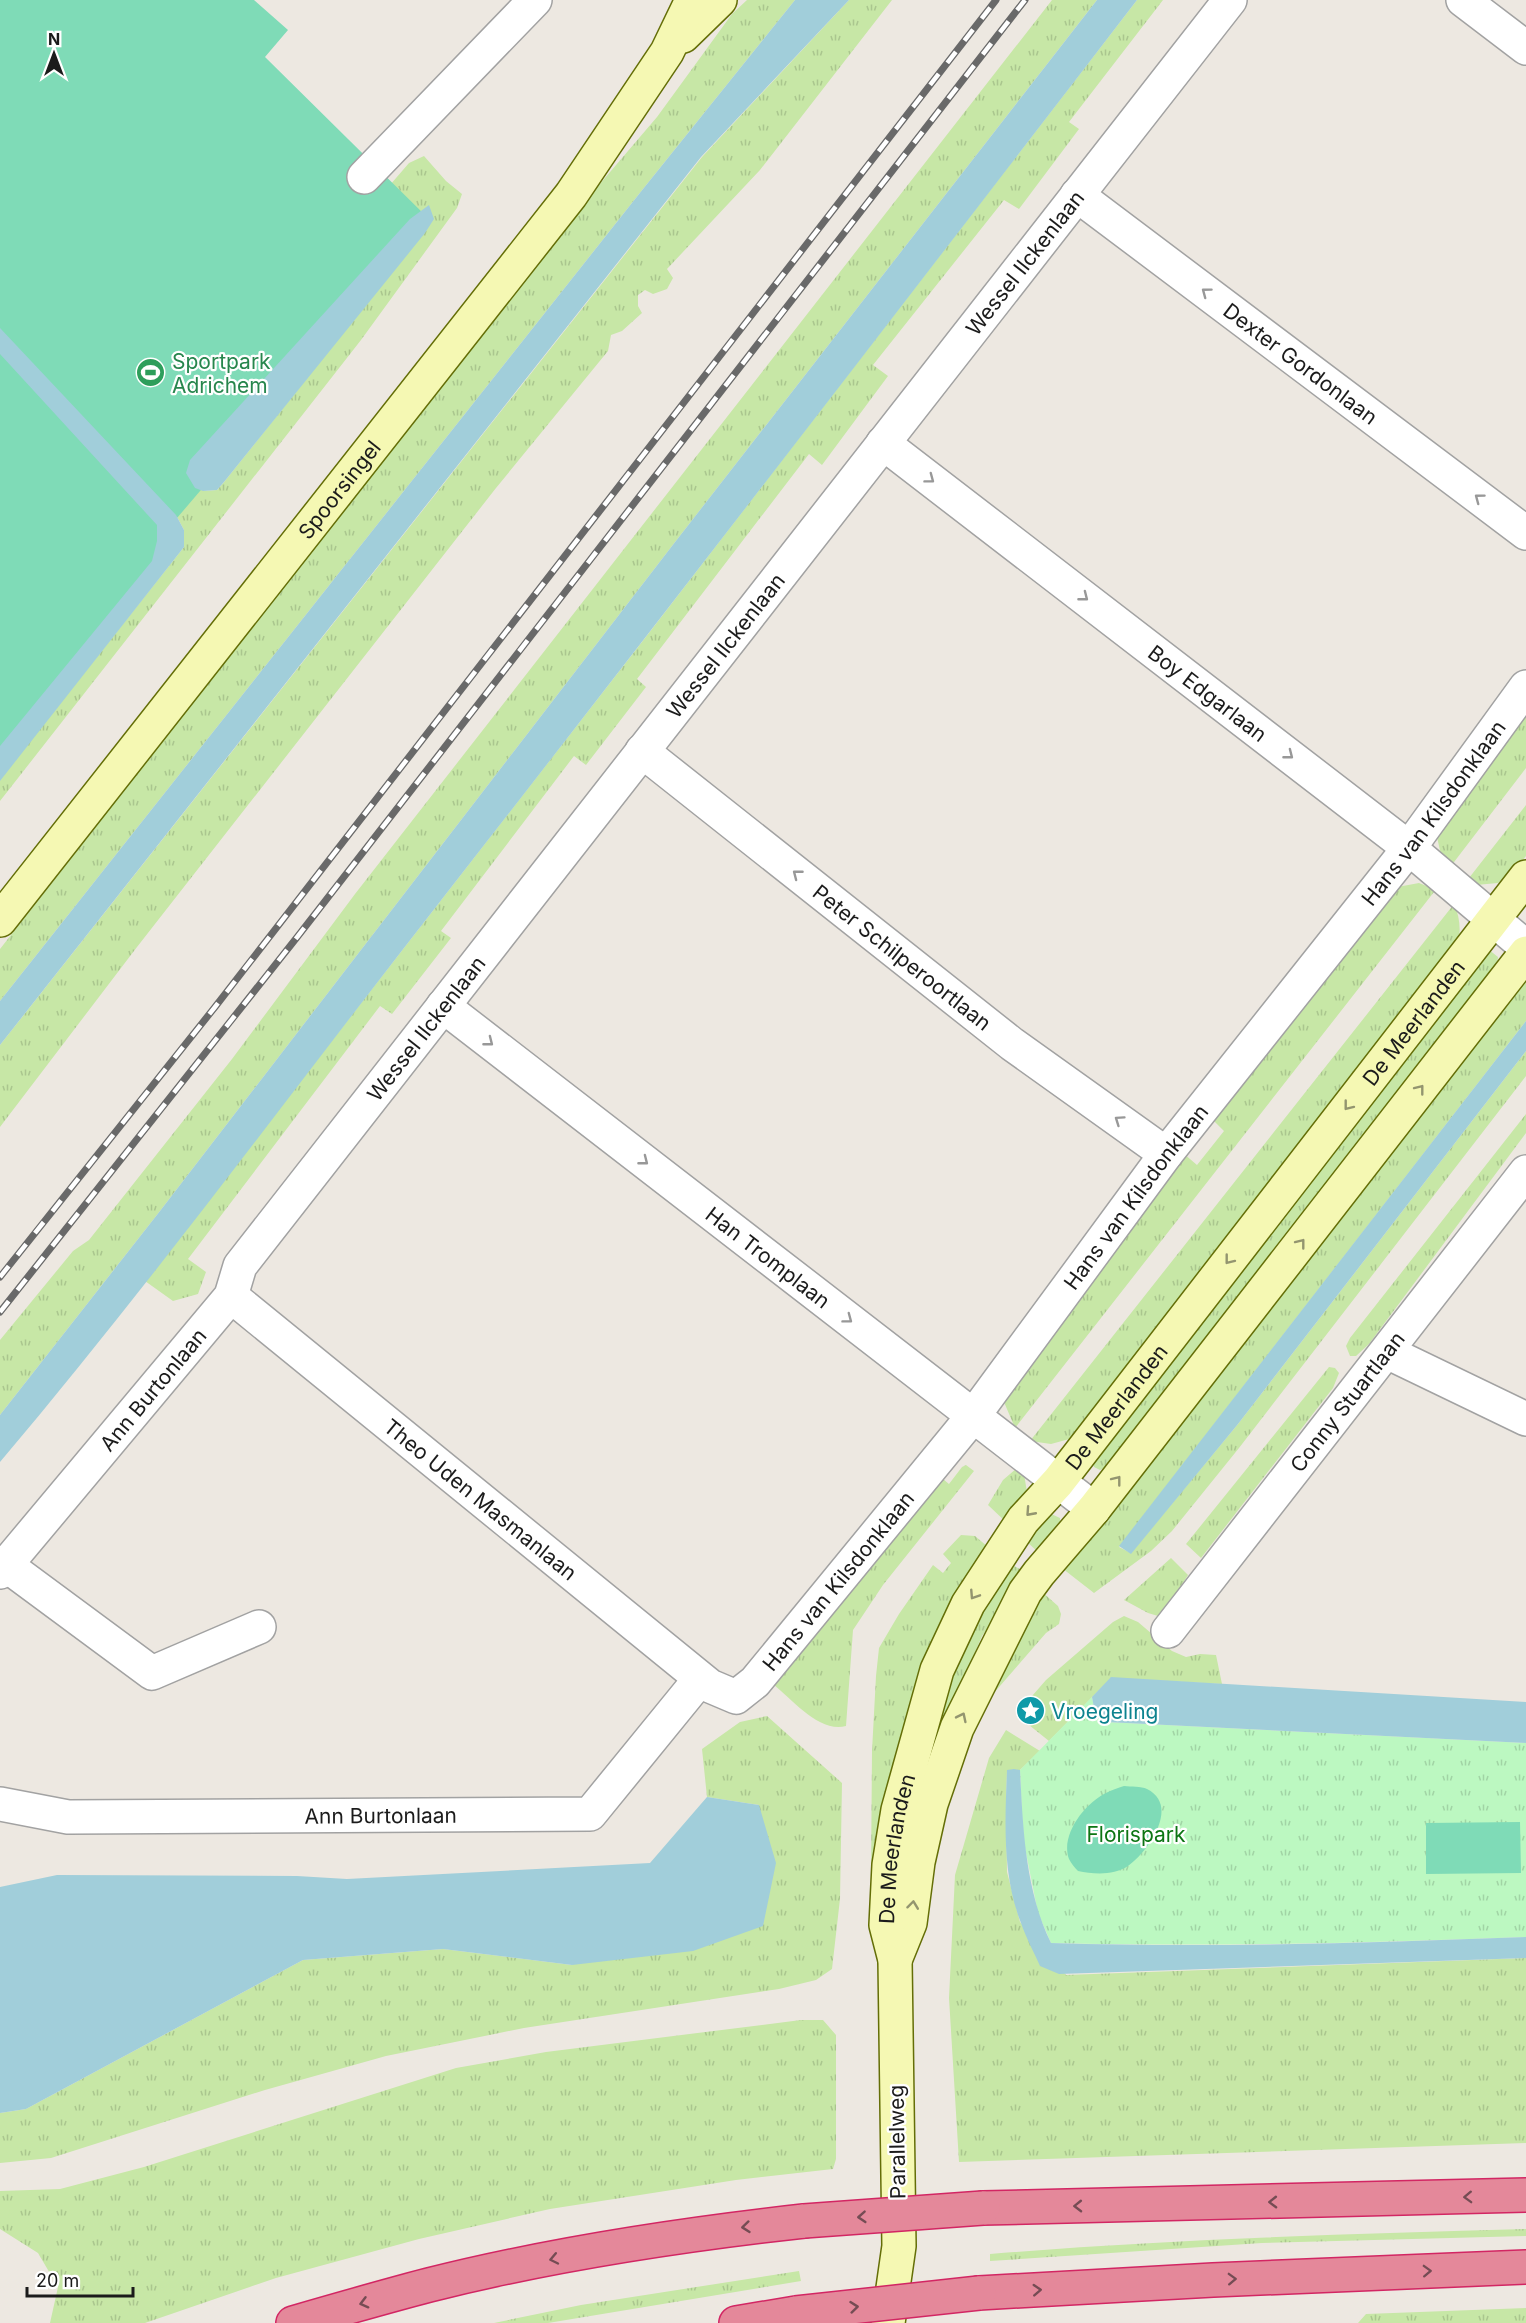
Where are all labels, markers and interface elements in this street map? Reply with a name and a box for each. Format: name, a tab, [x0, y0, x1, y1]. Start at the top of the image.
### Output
north arrow	[24, 24, 84, 84]
text: N	[48, 29, 60, 49]
street label: Wessel Ilckenlaan	[960, 185, 1089, 340]
one-way arrow	[1201, 289, 1212, 300]
street label: Dexter Gordonlaan	[1219, 297, 1383, 429]
place label: Sportpark Adrichem	[172, 349, 271, 398]
sports icon: Sportpark Adrichem	[135, 357, 167, 389]
street label: Spoorsingel	[293, 435, 385, 544]
one-way arrow	[923, 471, 934, 482]
one-way arrow	[1475, 494, 1486, 505]
street label: Wessel Ilckenlaan	[661, 568, 790, 723]
one-way arrow	[1078, 590, 1089, 601]
street label: Boy Edgarlaan	[1144, 640, 1272, 747]
street label: Hans van Kilsdonklaan	[1356, 715, 1510, 910]
one-way arrow	[1282, 747, 1293, 758]
one-way arrow	[793, 870, 804, 881]
street label: Peter Schilperoortlaan	[808, 879, 996, 1035]
street label: Wessel Ilckenlaan	[362, 951, 490, 1106]
street label: De Meerlanden	[1357, 955, 1470, 1090]
one-way arrow	[483, 1034, 494, 1045]
one-way arrow	[1413, 1084, 1424, 1095]
street label: Hans van Kilsdonklaan	[1058, 1099, 1213, 1294]
one-way arrow	[1345, 1099, 1356, 1110]
one-way arrow	[1114, 1116, 1125, 1127]
one-way arrow	[637, 1154, 648, 1165]
street label: Han Tromplaan	[701, 1201, 835, 1313]
one-way arrow	[1293, 1239, 1304, 1250]
one-way arrow	[1225, 1253, 1236, 1264]
one-way arrow	[841, 1311, 852, 1322]
street label: Ann Burtonlaan	[94, 1323, 211, 1456]
street label: Conny Stuartlaan	[1285, 1326, 1409, 1477]
street label: De Meerlanden	[1060, 1339, 1172, 1475]
street label: Theo Uden Masmanlaan	[379, 1413, 582, 1585]
one-way arrow	[1110, 1476, 1121, 1487]
street label: Hans van Kilsdonklaan	[757, 1486, 919, 1676]
one-way arrow	[1026, 1505, 1037, 1515]
one-way arrow	[970, 1588, 981, 1599]
place icon: Vroegeling	[1014, 1695, 1046, 1727]
place label: Vroegeling	[1051, 1699, 1158, 1724]
one-way arrow	[955, 1712, 967, 1723]
street label: De Meerlanden	[874, 1771, 920, 1925]
street label: Ann Burtonlaan	[304, 1802, 457, 1828]
park label: Florispark	[1086, 1822, 1186, 1847]
one-way arrow	[906, 1900, 918, 1909]
street label: Parallelweg	[884, 2085, 910, 2199]
one-way arrow	[1463, 2190, 1472, 2203]
one-way arrow	[1268, 2195, 1277, 2208]
one-way arrow	[1073, 2200, 1082, 2212]
one-way arrow	[858, 2210, 867, 2223]
one-way arrow	[742, 2220, 751, 2233]
one-way arrow	[549, 2251, 559, 2264]
scale bar	[27, 2260, 134, 2298]
one-way arrow	[1422, 2264, 1431, 2277]
text: 20 m	[36, 2270, 79, 2291]
one-way arrow	[1228, 2273, 1237, 2285]
one-way arrow	[1033, 2283, 1042, 2296]
one-way arrow	[359, 2296, 369, 2309]
one-way arrow	[850, 2301, 859, 2314]

